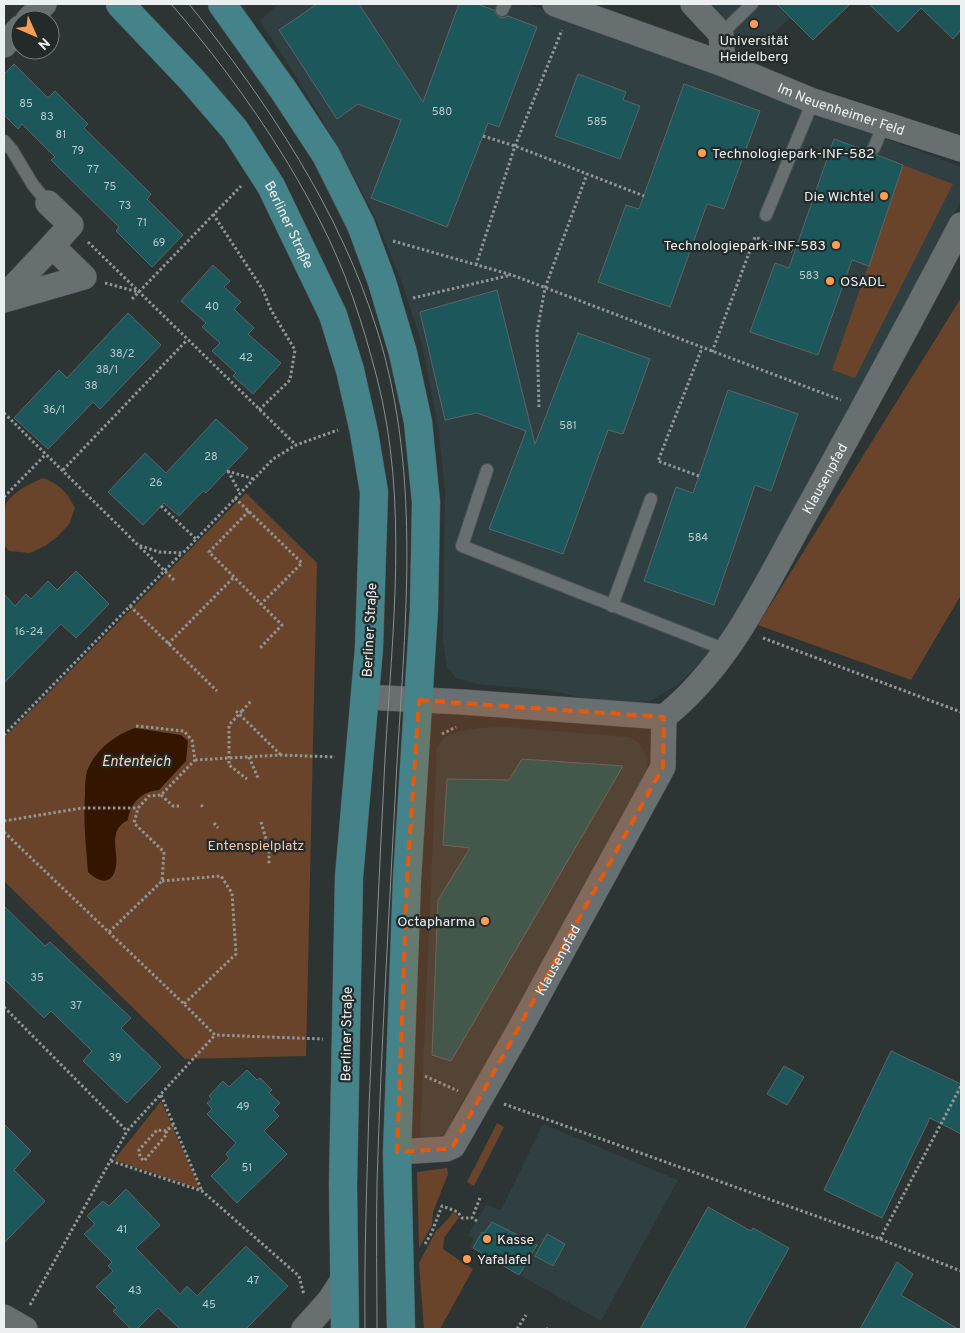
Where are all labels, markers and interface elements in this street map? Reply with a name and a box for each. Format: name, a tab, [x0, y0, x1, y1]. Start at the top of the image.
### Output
north arrow	[10, 10, 60, 60]
marker: Universität Heidelberg	[748, 18, 760, 30]
place label: Universität Heidelberg	[719, 33, 789, 66]
text: N	[34, 34, 53, 53]
street label: Im Neuenheimer Feld	[775, 80, 907, 140]
house number: 85	[19, 97, 33, 111]
house number: 580	[432, 105, 452, 119]
house number: 83	[40, 110, 54, 124]
house number: 585	[587, 115, 607, 129]
house number: 81	[56, 128, 66, 142]
house number: 79	[72, 144, 84, 158]
place label: Technologiepark-INF-582	[712, 146, 874, 163]
marker: Technologiepark-INF-582	[696, 147, 708, 159]
house number: 77	[87, 163, 99, 177]
street label: Berliner Straße	[260, 178, 316, 272]
house number: 75	[104, 180, 116, 194]
place label: Die Wichtel	[804, 189, 874, 206]
marker: Die Wichtel	[878, 190, 890, 202]
house number: 73	[119, 199, 131, 213]
house number: 71	[137, 216, 147, 230]
house number: 69	[153, 236, 165, 250]
place label: Technologiepark-INF-583	[663, 238, 826, 255]
marker: Technologiepark-INF-583	[830, 239, 842, 251]
house number: 583	[799, 269, 819, 283]
place label: OSADL	[840, 274, 885, 291]
marker: OSADL	[824, 275, 836, 287]
house number: 40	[205, 300, 219, 314]
house number: 38/2	[109, 347, 135, 361]
house number: 42	[239, 351, 253, 365]
house number: 38/1	[96, 363, 118, 377]
house number: 38	[84, 379, 98, 393]
house number: 36/1	[43, 403, 65, 417]
house number: 581	[559, 419, 577, 433]
street label: Klausenpfad	[799, 441, 852, 518]
house number: 28	[204, 450, 218, 464]
house number: 26	[149, 476, 163, 490]
house number: 584	[688, 531, 708, 545]
street label: Berliner Straße	[360, 582, 381, 678]
house number: 16-24	[15, 625, 43, 639]
water label: Ententeich	[101, 753, 171, 772]
park label: Entenspielplatz	[208, 838, 304, 855]
place label: Octapharma	[397, 914, 475, 931]
marker: Octapharma	[479, 915, 491, 927]
street label: Klausenpfad	[533, 922, 585, 999]
house number: 35	[30, 971, 44, 985]
street label: Berliner Straße	[338, 986, 357, 1082]
house number: 37	[70, 999, 82, 1013]
house number: 39	[109, 1051, 121, 1065]
house number: 49	[236, 1100, 250, 1114]
house number: 51	[242, 1161, 252, 1175]
house number: 41	[117, 1223, 127, 1237]
place label: Kasse	[497, 1232, 534, 1249]
marker: Kasse	[481, 1233, 493, 1245]
place label: Yafalafel	[477, 1252, 531, 1269]
marker: Yafalafel	[461, 1253, 473, 1265]
house number: 47	[247, 1274, 259, 1288]
house number: 43	[128, 1284, 142, 1298]
house number: 45	[202, 1298, 216, 1312]

